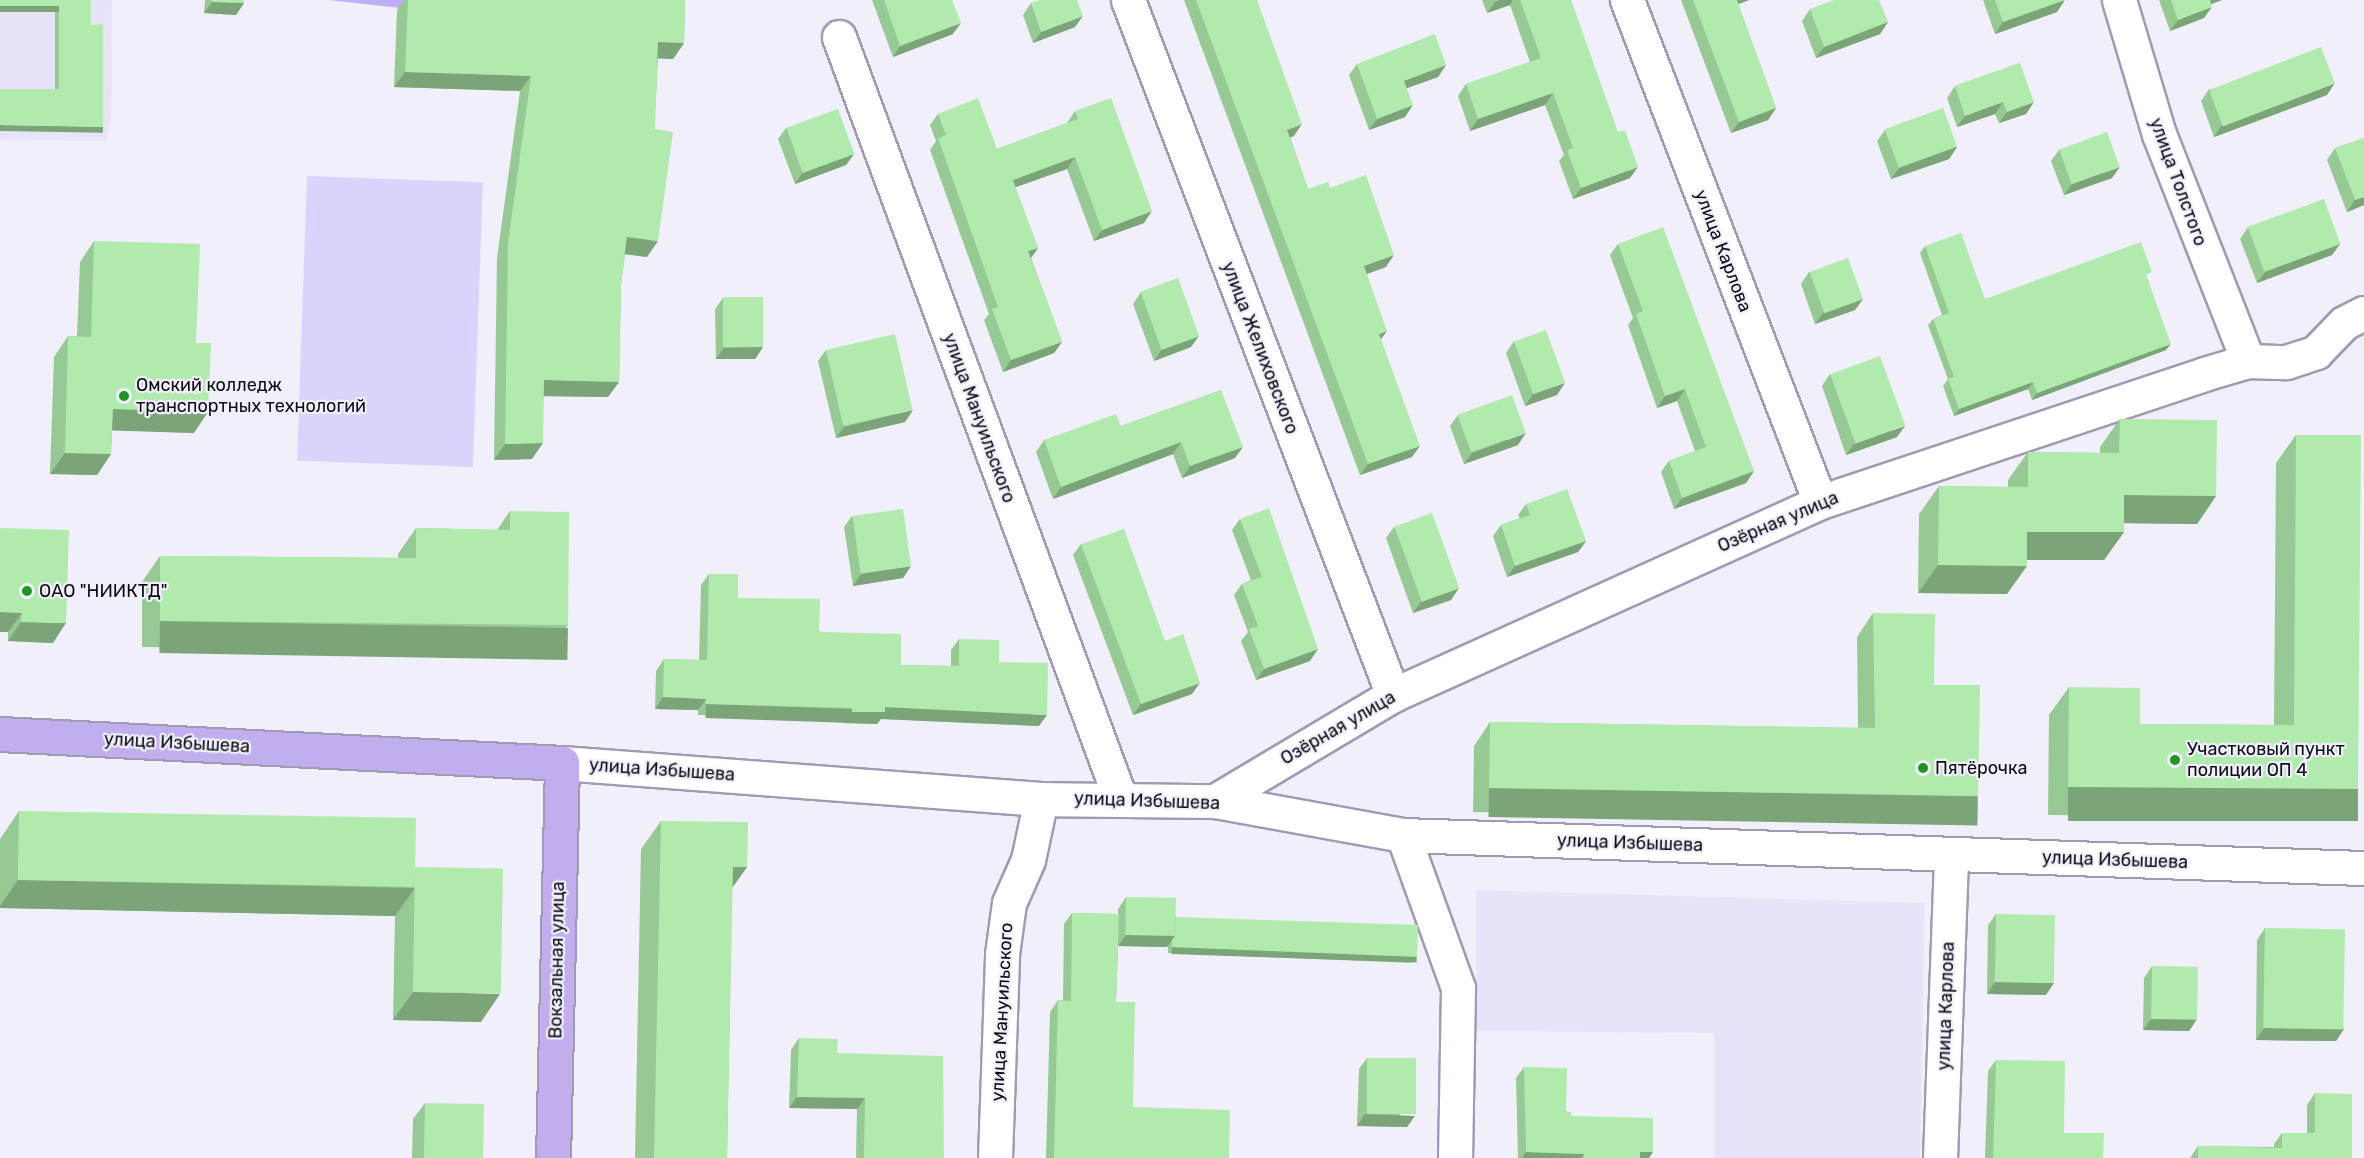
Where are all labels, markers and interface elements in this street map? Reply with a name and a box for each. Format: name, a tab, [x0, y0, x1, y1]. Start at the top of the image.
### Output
street label: улица Толстого	[2145, 115, 2211, 249]
street label: улица Карлова	[1690, 187, 1756, 315]
street label: улица Желиховского	[1217, 259, 1303, 437]
street label: улица Мануильского	[938, 330, 1020, 506]
place label: Омский колледж транспортных технологий	[136, 375, 366, 418]
marker: Омский колледж транспортных технологий	[117, 389, 131, 403]
street label: Озёрная улица	[1714, 487, 1842, 557]
place label: ОАО "НИИКТД"	[39, 580, 168, 602]
marker: ОАО "НИИКТД"	[20, 584, 34, 598]
street label: Озёрная улица	[1277, 686, 1399, 770]
street label: улица Избышева	[103, 728, 251, 758]
place label: Участковый пункт полиции ОП 4	[2187, 739, 2345, 782]
marker: Участковый пункт полиции ОП 4	[2168, 753, 2182, 767]
street label: улица Избышева	[588, 754, 736, 786]
place label: Пятёрочка	[1935, 757, 2028, 779]
marker: Пятёрочка	[1916, 761, 1930, 775]
street label: улица Избышева	[1074, 788, 1220, 814]
street label: улица Избышева	[1557, 830, 1703, 856]
street label: улица Избышева	[2042, 847, 2188, 873]
street label: Вокзальная улица	[545, 881, 569, 1039]
street label: улица Мануильского	[987, 922, 1017, 1102]
street label: улица Карлова	[1933, 941, 1959, 1071]

